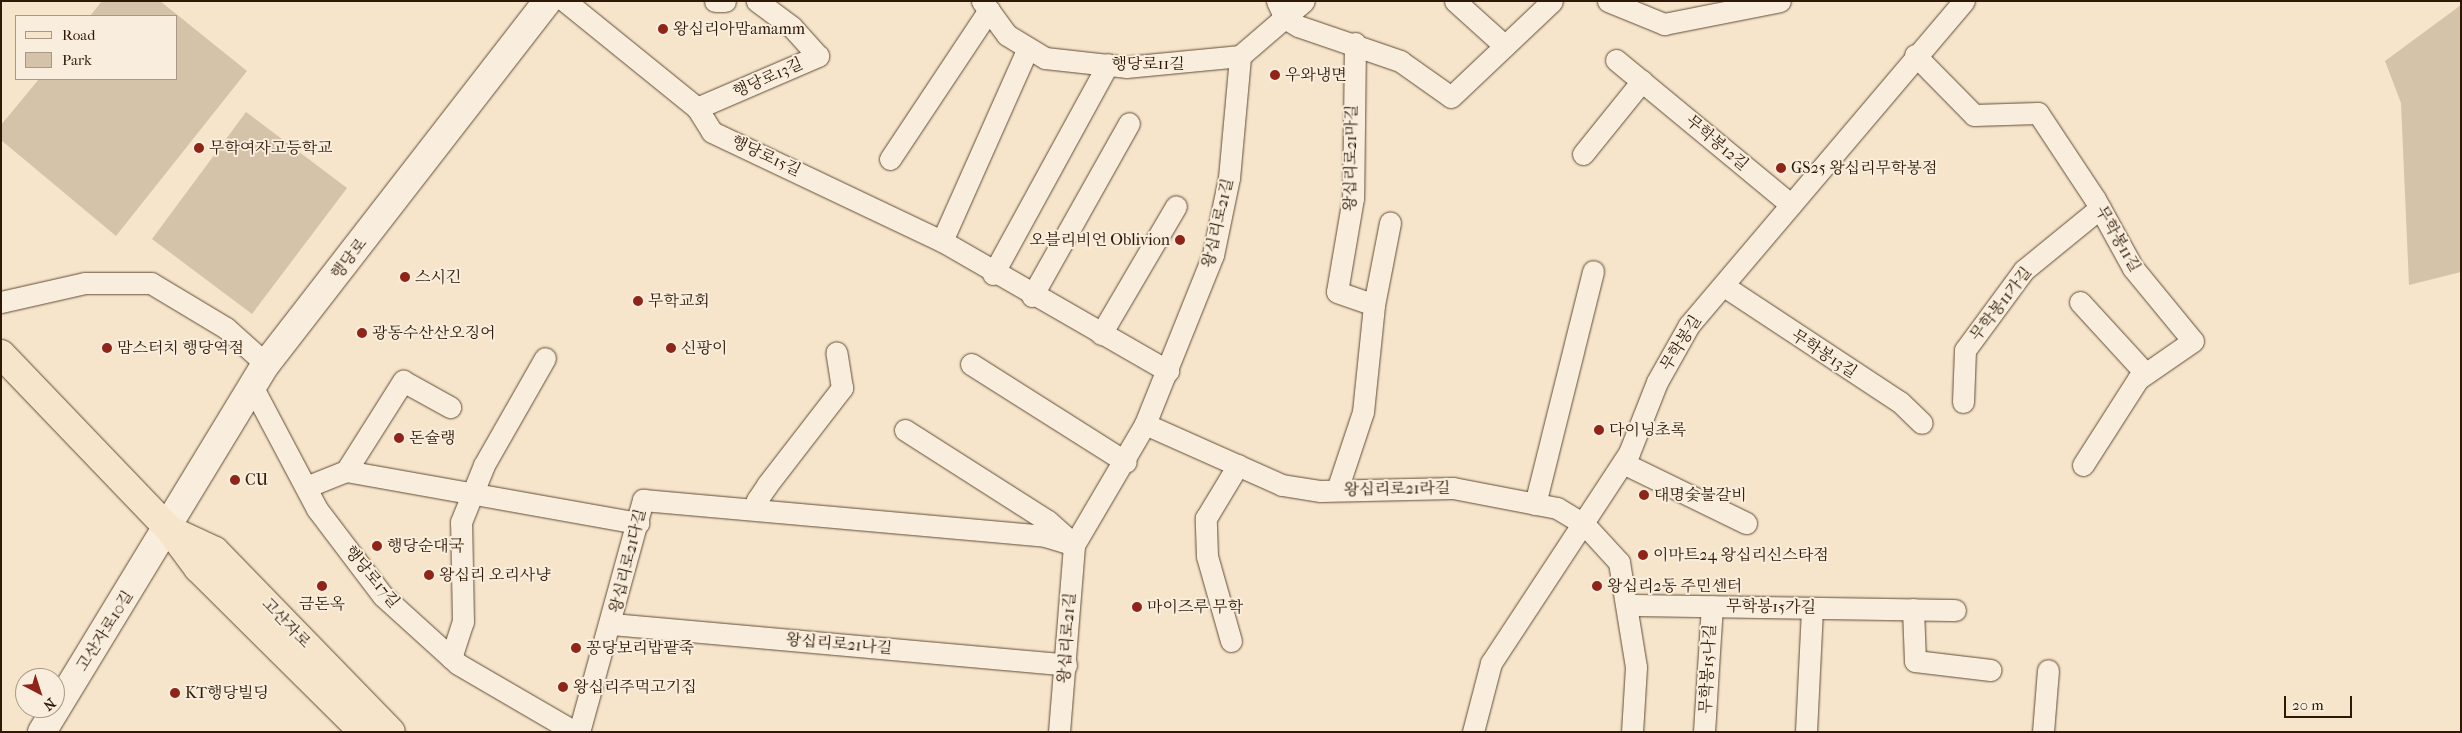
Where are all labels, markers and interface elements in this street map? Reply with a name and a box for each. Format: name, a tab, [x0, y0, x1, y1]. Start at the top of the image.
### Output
legend	[15, 15, 178, 80]
place label: 왕십리아맘amamm	[673, 19, 805, 39]
marker: 왕십리아맘amamm	[657, 23, 669, 35]
text: Road	[62, 26, 95, 44]
text: Park	[62, 51, 92, 69]
street label: 행당로13길	[730, 54, 806, 102]
street label: 행당로11길	[1111, 54, 1185, 74]
place label: 우와냉면	[1285, 65, 1347, 85]
marker: 우와냉면	[1269, 69, 1281, 81]
street label: 왕십리로21마길	[1340, 105, 1362, 211]
street label: 무학봉12길	[1682, 111, 1752, 175]
street label: 행당로15길	[728, 132, 804, 180]
place label: 무학여자고등학교	[209, 138, 333, 158]
marker: 무학여자고등학교	[193, 142, 205, 154]
place label: GS25 왕십리무학봉점	[1791, 158, 1937, 178]
marker: GS25 왕십리무학봉점	[1775, 162, 1787, 174]
street label: 왕십리로21길	[1198, 176, 1238, 270]
street label: 무학봉11길	[2091, 202, 2145, 276]
place label: 오블리비언 Oblivion	[1030, 230, 1170, 250]
marker: 오블리비언 Oblivion	[1174, 234, 1186, 246]
street label: 행당로	[327, 235, 371, 283]
street label: 무학봉11가길	[1966, 263, 2036, 345]
place label: 스시긴	[415, 267, 461, 287]
marker: 스시긴	[399, 271, 411, 283]
place label: 무학교회	[648, 291, 710, 311]
marker: 무학교회	[632, 295, 644, 307]
street label: 무학봉길	[1656, 312, 1706, 374]
place label: 광동수산산오징어	[372, 323, 496, 343]
street label: 무학봉13길	[1788, 326, 1860, 382]
marker: 광동수산산오징어	[356, 327, 368, 339]
place label: 맘스터치 행당역점	[117, 338, 244, 358]
place label: 신팡이	[681, 338, 727, 358]
marker: 맘스터치 행당역점	[101, 342, 113, 354]
marker: 신팡이	[665, 342, 677, 354]
place label: 다이닝초록	[1609, 420, 1686, 440]
marker: 다이닝초록	[1593, 424, 1605, 436]
place label: 돈슐랭	[409, 428, 455, 448]
marker: 돈슐랭	[393, 432, 405, 444]
place label: CU	[245, 470, 268, 490]
marker: CU	[229, 474, 241, 486]
street label: 왕십리로21라길	[1344, 478, 1450, 500]
place label: 대명숯불갈비	[1654, 485, 1747, 505]
marker: 대명숯불갈비	[1638, 489, 1650, 501]
street label: 왕십리로21다길	[606, 507, 650, 615]
place label: 행당순대국	[387, 536, 464, 556]
marker: 행당순대국	[371, 540, 383, 552]
street label: 행당로17길	[340, 542, 404, 612]
place label: 이마트24 왕십리신스타점	[1653, 545, 1829, 565]
marker: 이마트24 왕십리신스타점	[1637, 549, 1649, 561]
place label: 왕십리 오리사냥	[439, 565, 551, 585]
marker: 왕십리 오리사냥	[423, 569, 435, 581]
place label: 왕십리2동 주민센터	[1607, 576, 1742, 596]
marker: 금돈옥	[316, 580, 328, 592]
marker: 왕십리2동 주민센터	[1591, 580, 1603, 592]
street label: 고산자로10길	[73, 587, 137, 675]
street label: 왕십리로21길	[1054, 592, 1080, 684]
street label: 고산자로	[258, 594, 314, 652]
place label: 금돈옥	[299, 594, 345, 614]
place label: 마이즈루 무학	[1147, 597, 1243, 617]
street label: 무학봉15가길	[1726, 597, 1816, 617]
marker: 마이즈루 무학	[1131, 601, 1143, 613]
street label: 무학봉15나길	[1696, 624, 1720, 714]
street label: 왕십리로21나길	[785, 630, 893, 658]
place label: 꽁당보리밥팥죽	[586, 638, 694, 658]
marker: 꽁당보리밥팥죽	[570, 642, 582, 654]
north arrow	[15, 668, 65, 718]
place label: 왕십리주먹고기집	[573, 677, 697, 697]
marker: 왕십리주먹고기집	[557, 681, 569, 693]
place label: KT행당빌딩	[185, 683, 269, 703]
scale bar	[2287, 686, 2354, 718]
marker: KT행당빌딩	[169, 687, 181, 699]
text: N	[40, 694, 59, 714]
text: 20 m	[2292, 696, 2324, 714]

